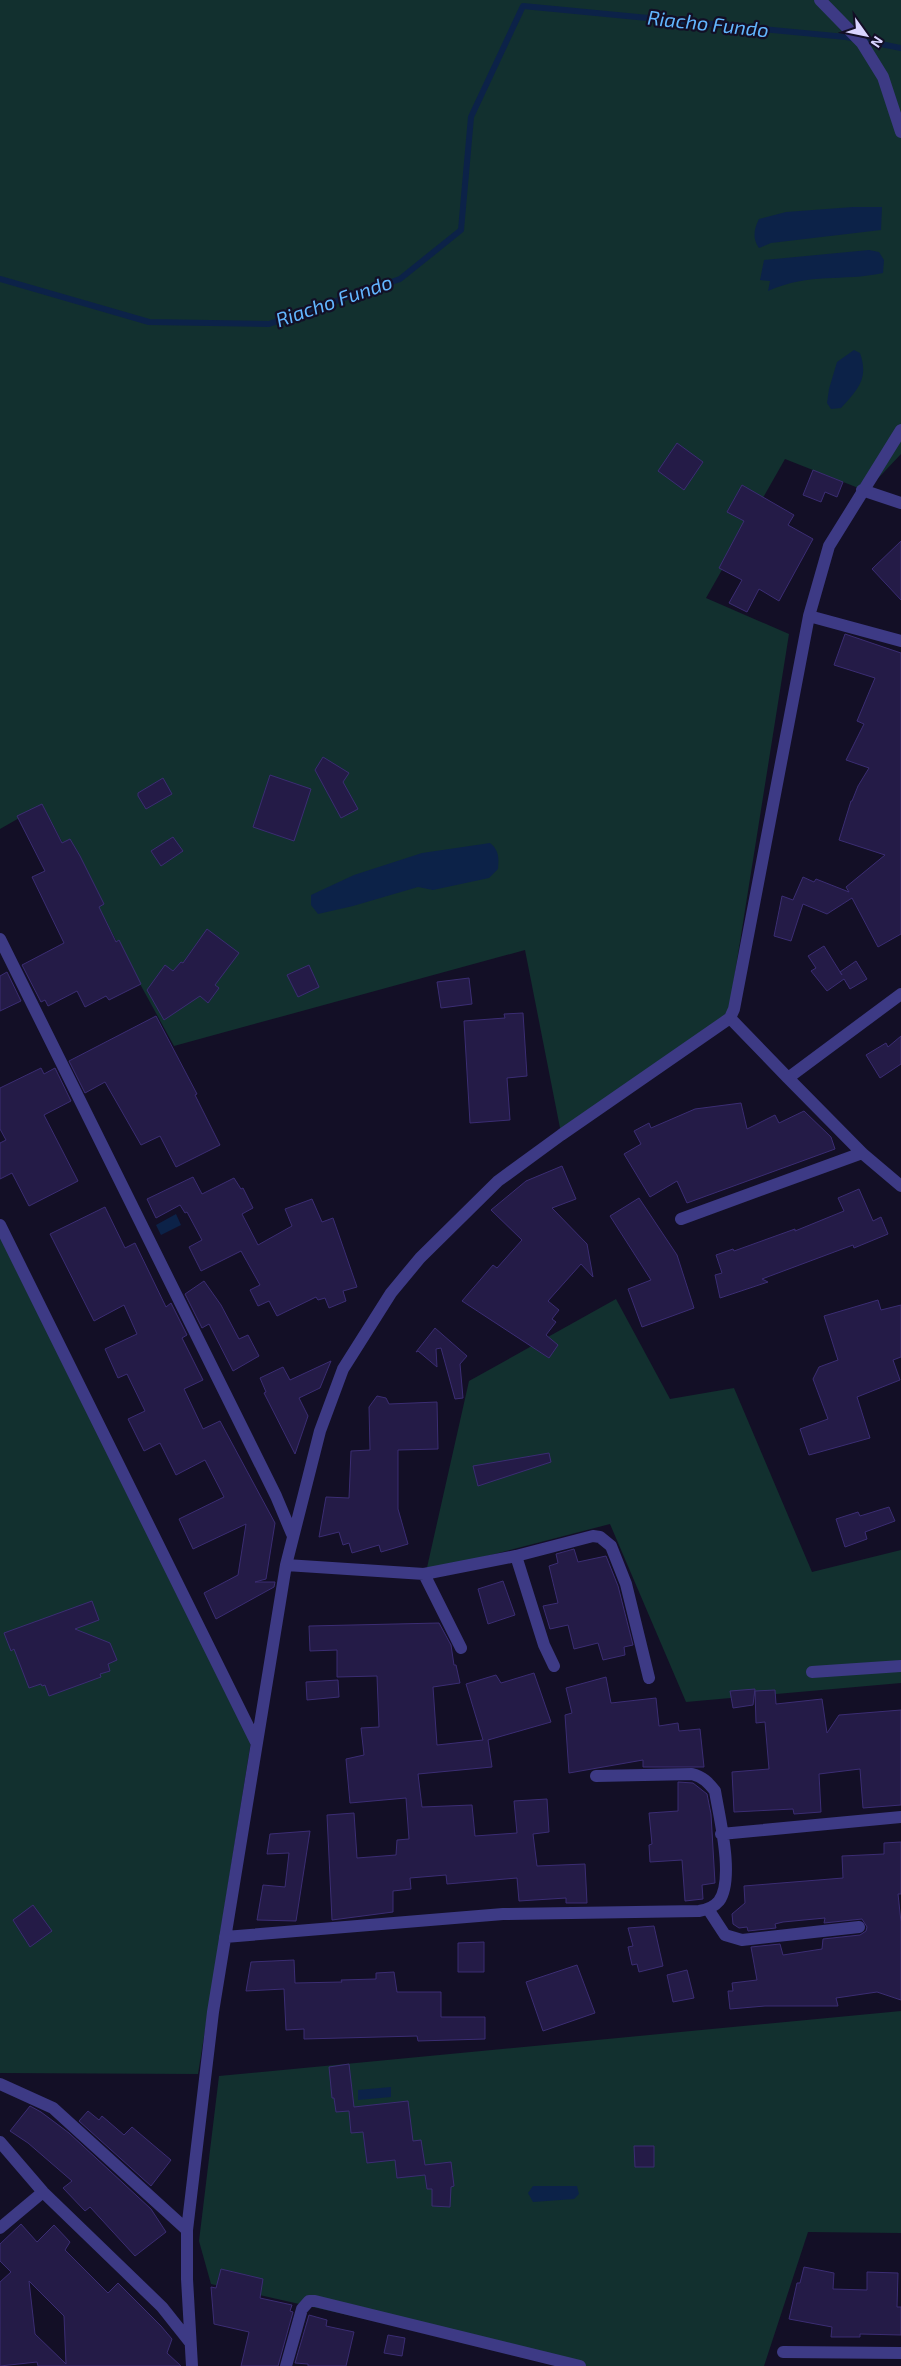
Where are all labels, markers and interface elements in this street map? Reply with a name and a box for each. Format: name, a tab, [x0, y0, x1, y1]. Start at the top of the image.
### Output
water label: Riacho Fundo	[646, 5, 770, 41]
north arrow	[841, 10, 891, 60]
text: N	[867, 33, 887, 51]
water label: Riacho Fundo	[272, 269, 395, 331]

